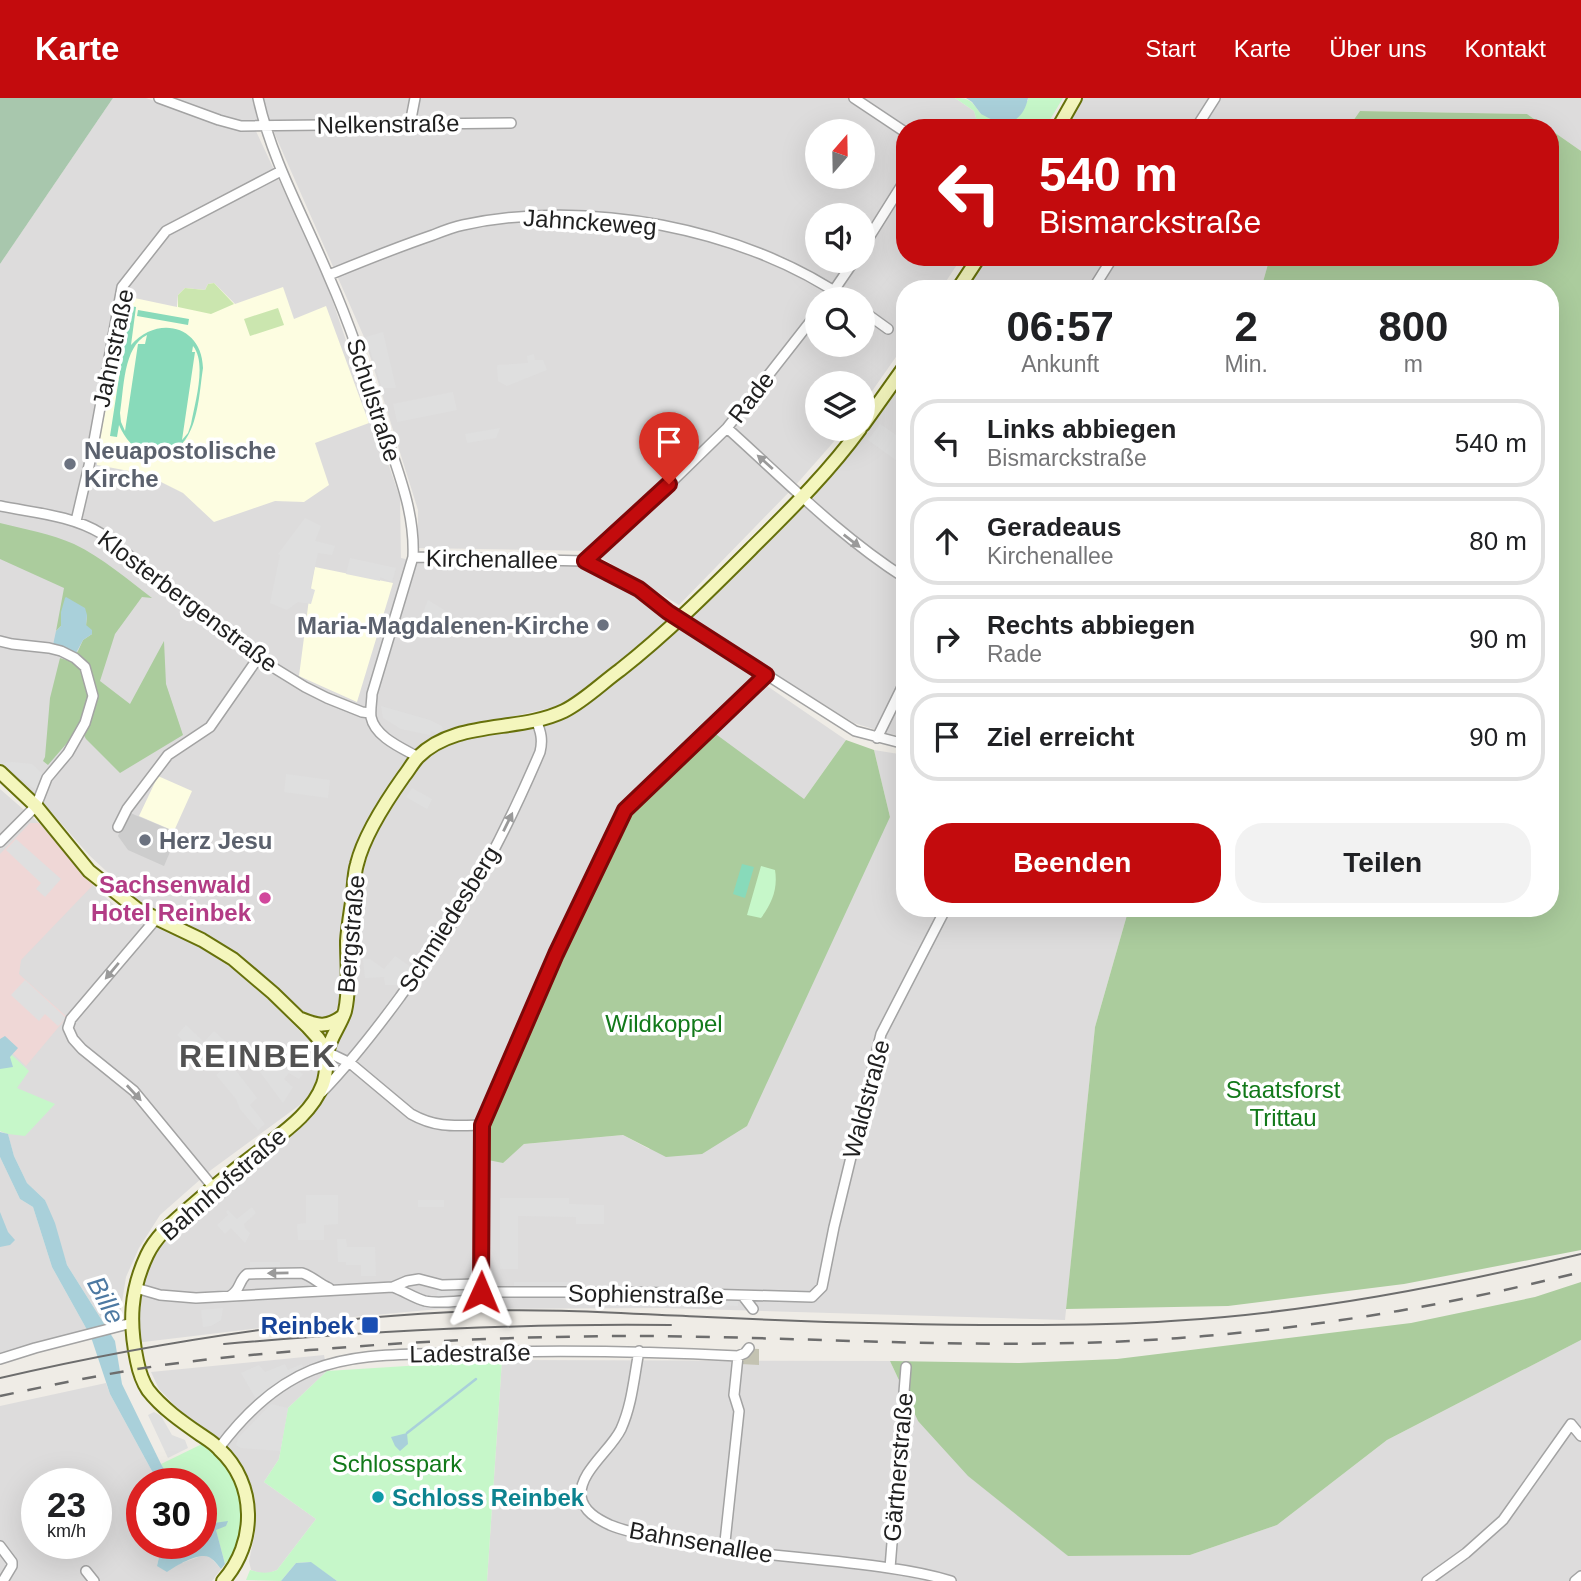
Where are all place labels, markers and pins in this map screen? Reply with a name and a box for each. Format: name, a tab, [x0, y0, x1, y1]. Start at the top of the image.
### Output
pin	[639, 412, 699, 484]
place label: Neuapostolische Kirche	[84, 437, 276, 492]
marker: Neuapostolische Kirche	[62, 456, 78, 472]
place label: Maria-Magdalenen-Kirche	[297, 612, 589, 639]
marker: Maria-Magdalenen-Kirche	[595, 617, 611, 633]
place label: Herz Jesu	[159, 827, 272, 854]
marker: Herz Jesu	[137, 832, 153, 848]
place label: Sachsenwald Hotel Reinbek	[91, 871, 252, 926]
marker: Sachsenwald Hotel Reinbek	[257, 890, 273, 906]
place label: Reinbek	[261, 1312, 355, 1339]
marker: Reinbek	[360, 1315, 380, 1335]
place label: Schloss Reinbek	[392, 1484, 585, 1511]
marker: Schloss Reinbek	[370, 1489, 386, 1505]

